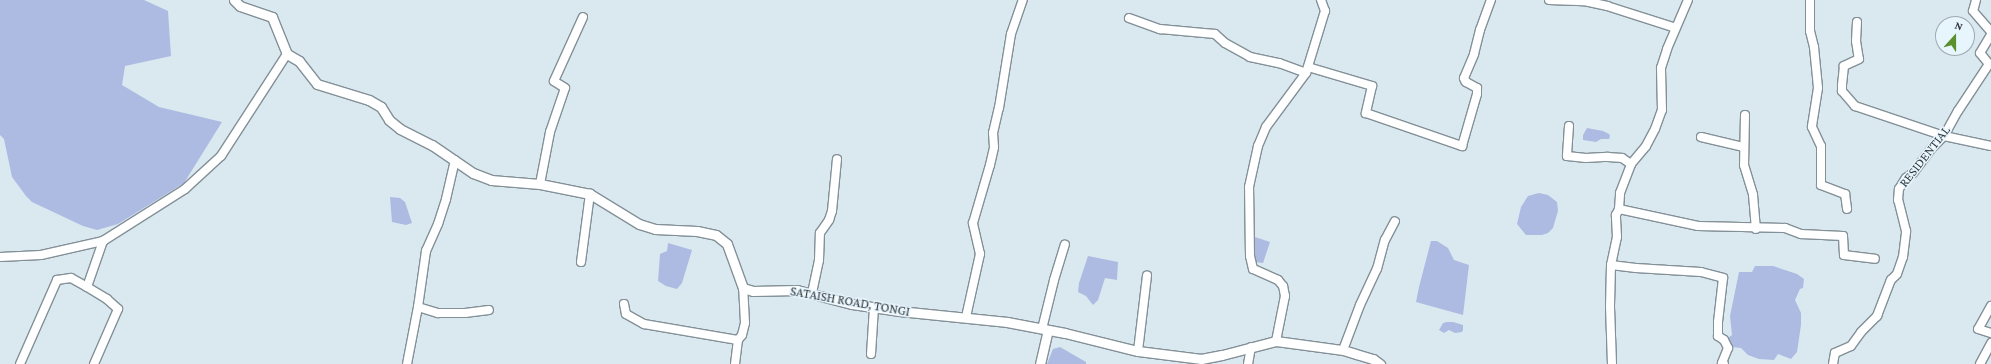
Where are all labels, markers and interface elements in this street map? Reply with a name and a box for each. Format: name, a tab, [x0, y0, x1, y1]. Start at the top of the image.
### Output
north arrow	[1935, 16, 1975, 56]
text: N	[1953, 19, 1965, 33]
street label: RESIDENTIAL	[1896, 123, 1954, 191]
street label: SATAISH ROAD, TONGI	[789, 284, 911, 320]

